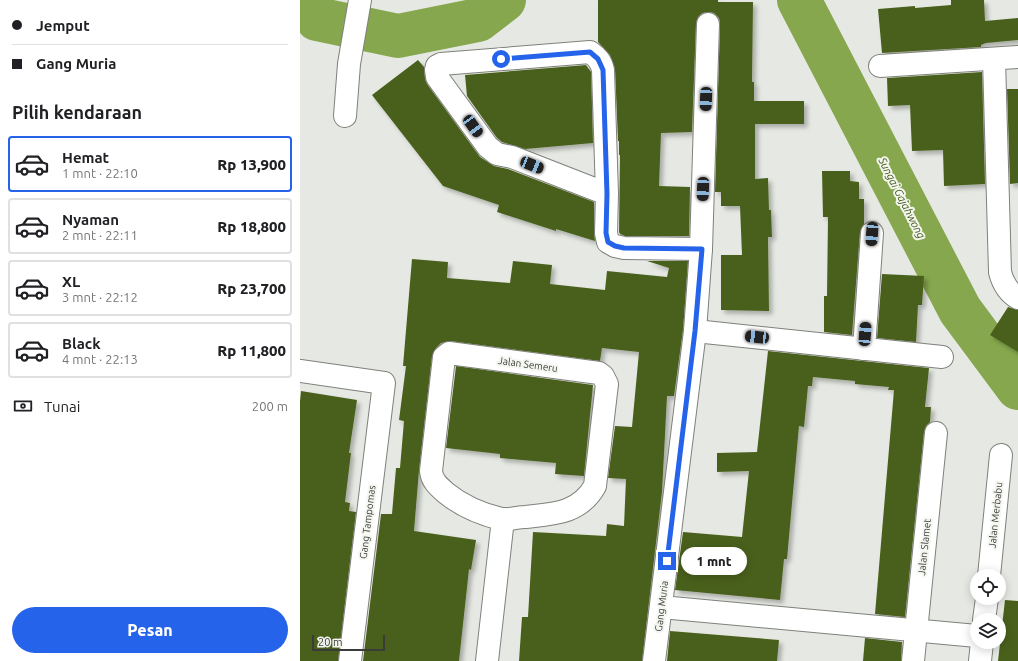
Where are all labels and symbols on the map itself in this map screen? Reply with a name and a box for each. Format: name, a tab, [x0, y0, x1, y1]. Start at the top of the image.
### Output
route start	[492, 50, 510, 68]
car	[700, 87, 712, 111]
car	[461, 113, 485, 139]
car	[519, 155, 545, 175]
water label: Sungai Gajahwong	[876, 155, 928, 241]
car	[697, 177, 709, 201]
car	[865, 222, 879, 246]
car	[858, 322, 872, 346]
car	[744, 330, 770, 344]
street label: Jalan Semeru	[497, 355, 559, 374]
street label: Jalan Merbabu	[987, 481, 1004, 549]
street label: Gang Tampomas	[358, 485, 377, 560]
street label: Jalan Slamet	[916, 518, 933, 576]
callout: 1 mnt	[681, 547, 747, 575]
route end	[658, 552, 676, 570]
street label: Gang Muria	[653, 580, 670, 632]
scale bar	[312, 633, 385, 652]

